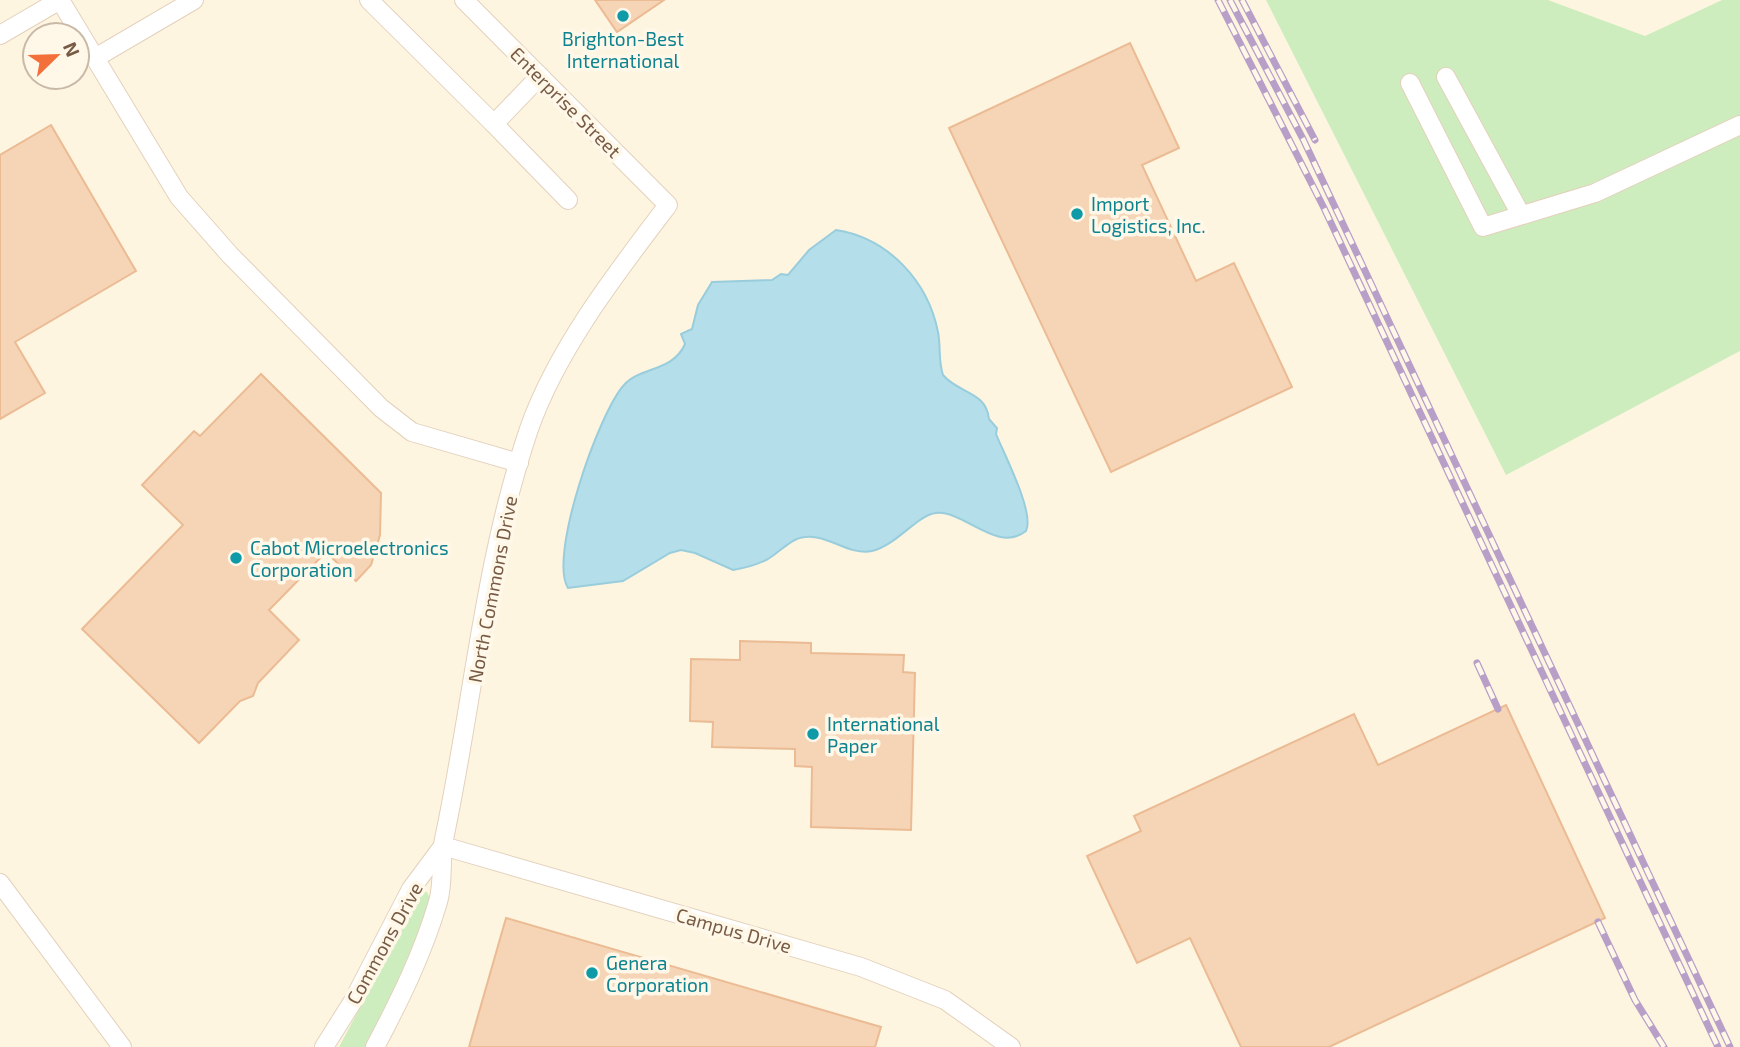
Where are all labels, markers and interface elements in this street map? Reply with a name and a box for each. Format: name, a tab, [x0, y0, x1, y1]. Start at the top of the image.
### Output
marker: Brighton-Best International	[615, 8, 631, 24]
north arrow	[21, 21, 91, 91]
place label: Brighton-Best International	[562, 27, 684, 72]
text: N	[59, 38, 85, 60]
street label: Enterprise Street	[506, 42, 626, 162]
place label: Import Logistics, Inc.	[1091, 192, 1206, 237]
marker: Import Logistics, Inc.	[1069, 206, 1085, 222]
street label: North Commons Drive	[463, 494, 521, 684]
place label: Cabot Microelectronics Corporation	[250, 536, 449, 581]
marker: Cabot Microelectronics Corporation	[228, 550, 244, 566]
place label: International Paper	[827, 712, 940, 757]
marker: International Paper	[805, 726, 821, 742]
street label: Commons Drive	[341, 878, 427, 1008]
street label: Campus Drive	[674, 903, 794, 957]
place label: Genera Corporation	[606, 951, 709, 996]
marker: Genera Corporation	[584, 965, 600, 981]

